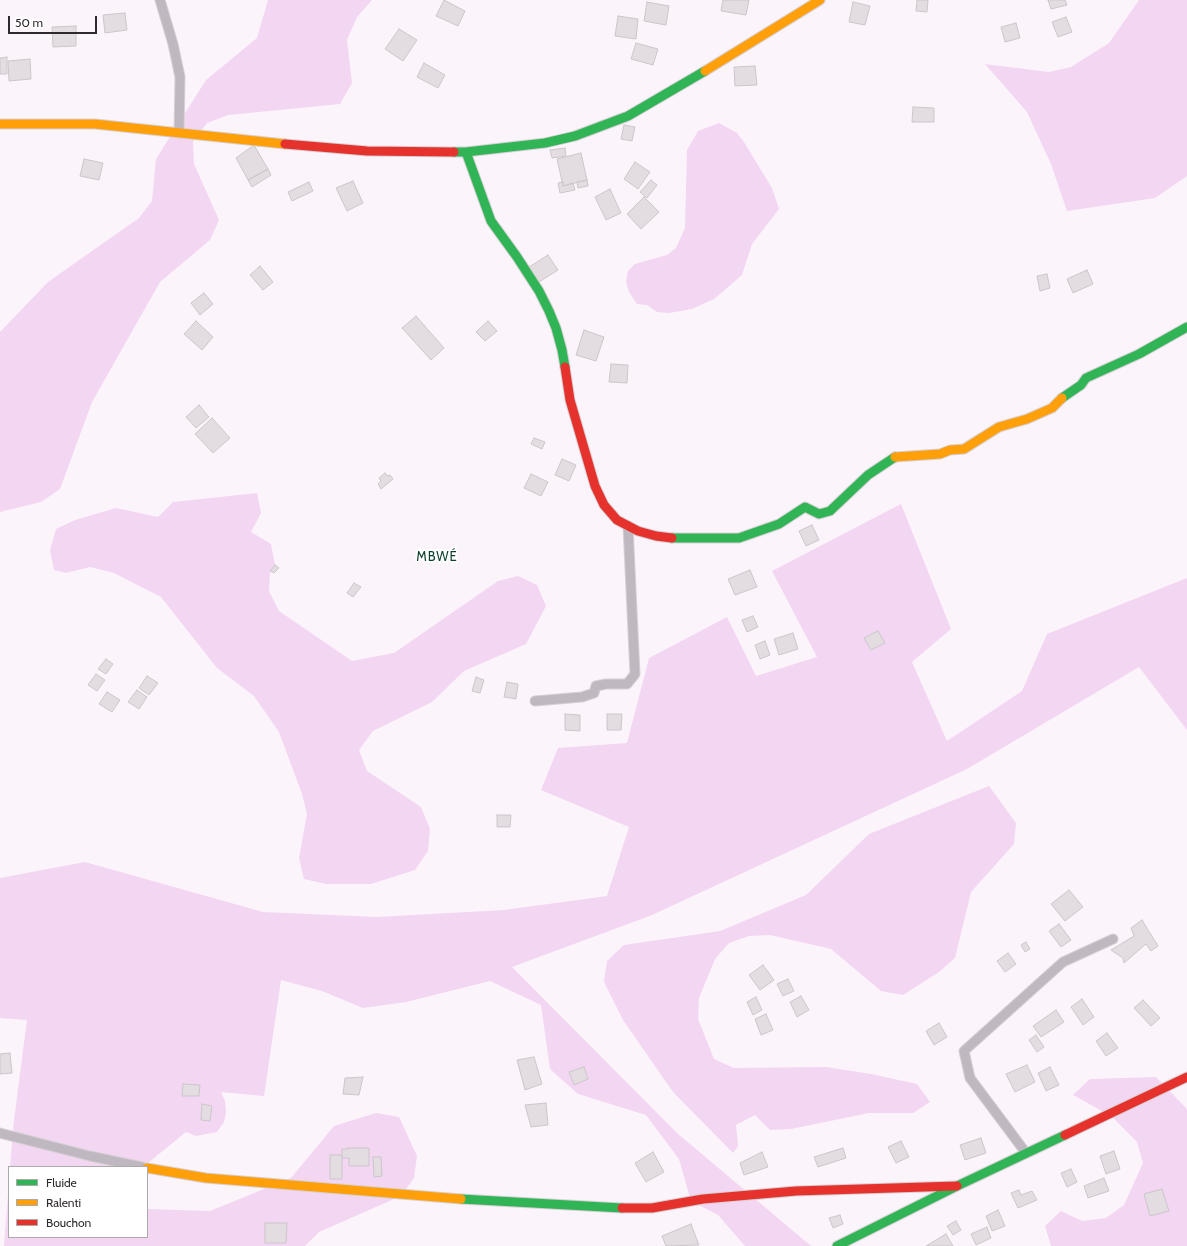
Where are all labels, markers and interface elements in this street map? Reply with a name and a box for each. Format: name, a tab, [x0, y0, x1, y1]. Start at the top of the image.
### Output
scale bar	[10, 8, 99, 34]
text: 50 m	[15, 15, 43, 30]
district label: MBWÉ	[416, 549, 458, 565]
legend	[8, 1166, 148, 1238]
text: Fluide	[46, 1175, 77, 1190]
text: Ralenti	[46, 1195, 81, 1210]
text: Bouchon	[46, 1215, 91, 1230]

